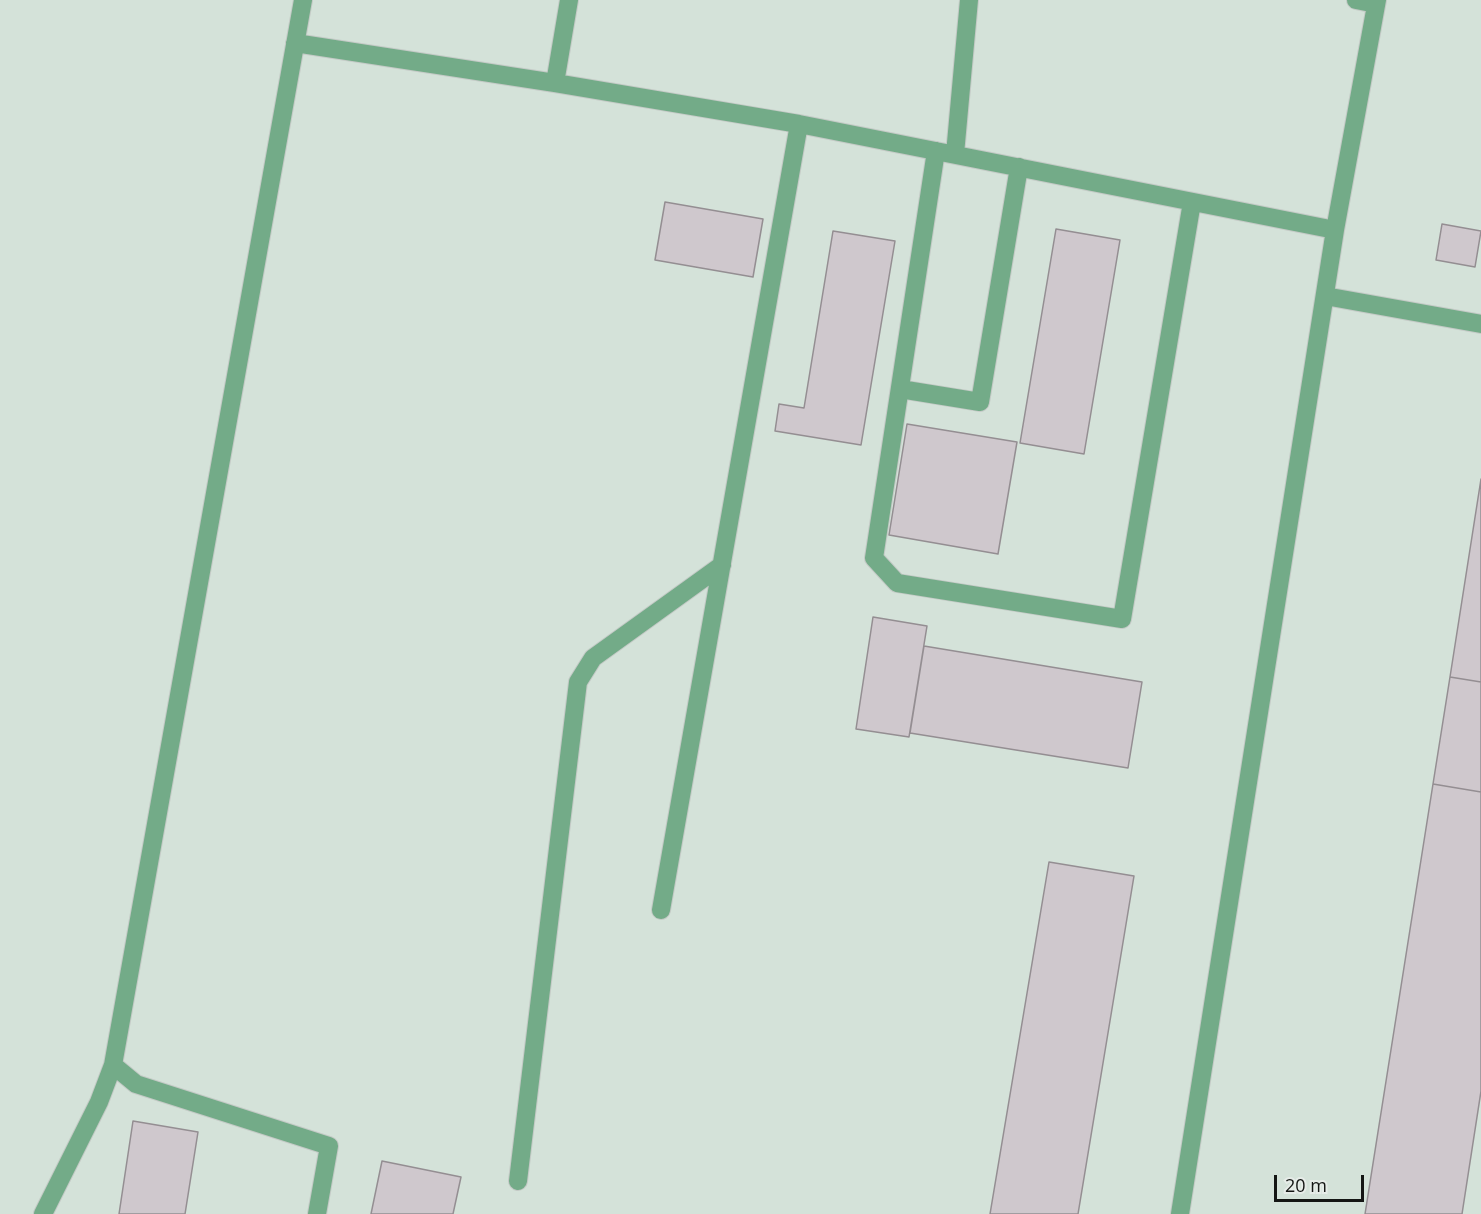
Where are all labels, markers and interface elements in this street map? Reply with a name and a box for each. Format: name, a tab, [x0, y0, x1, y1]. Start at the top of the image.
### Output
scale bar	[1277, 1163, 1367, 1201]
text: 20 m	[1285, 1173, 1327, 1197]

